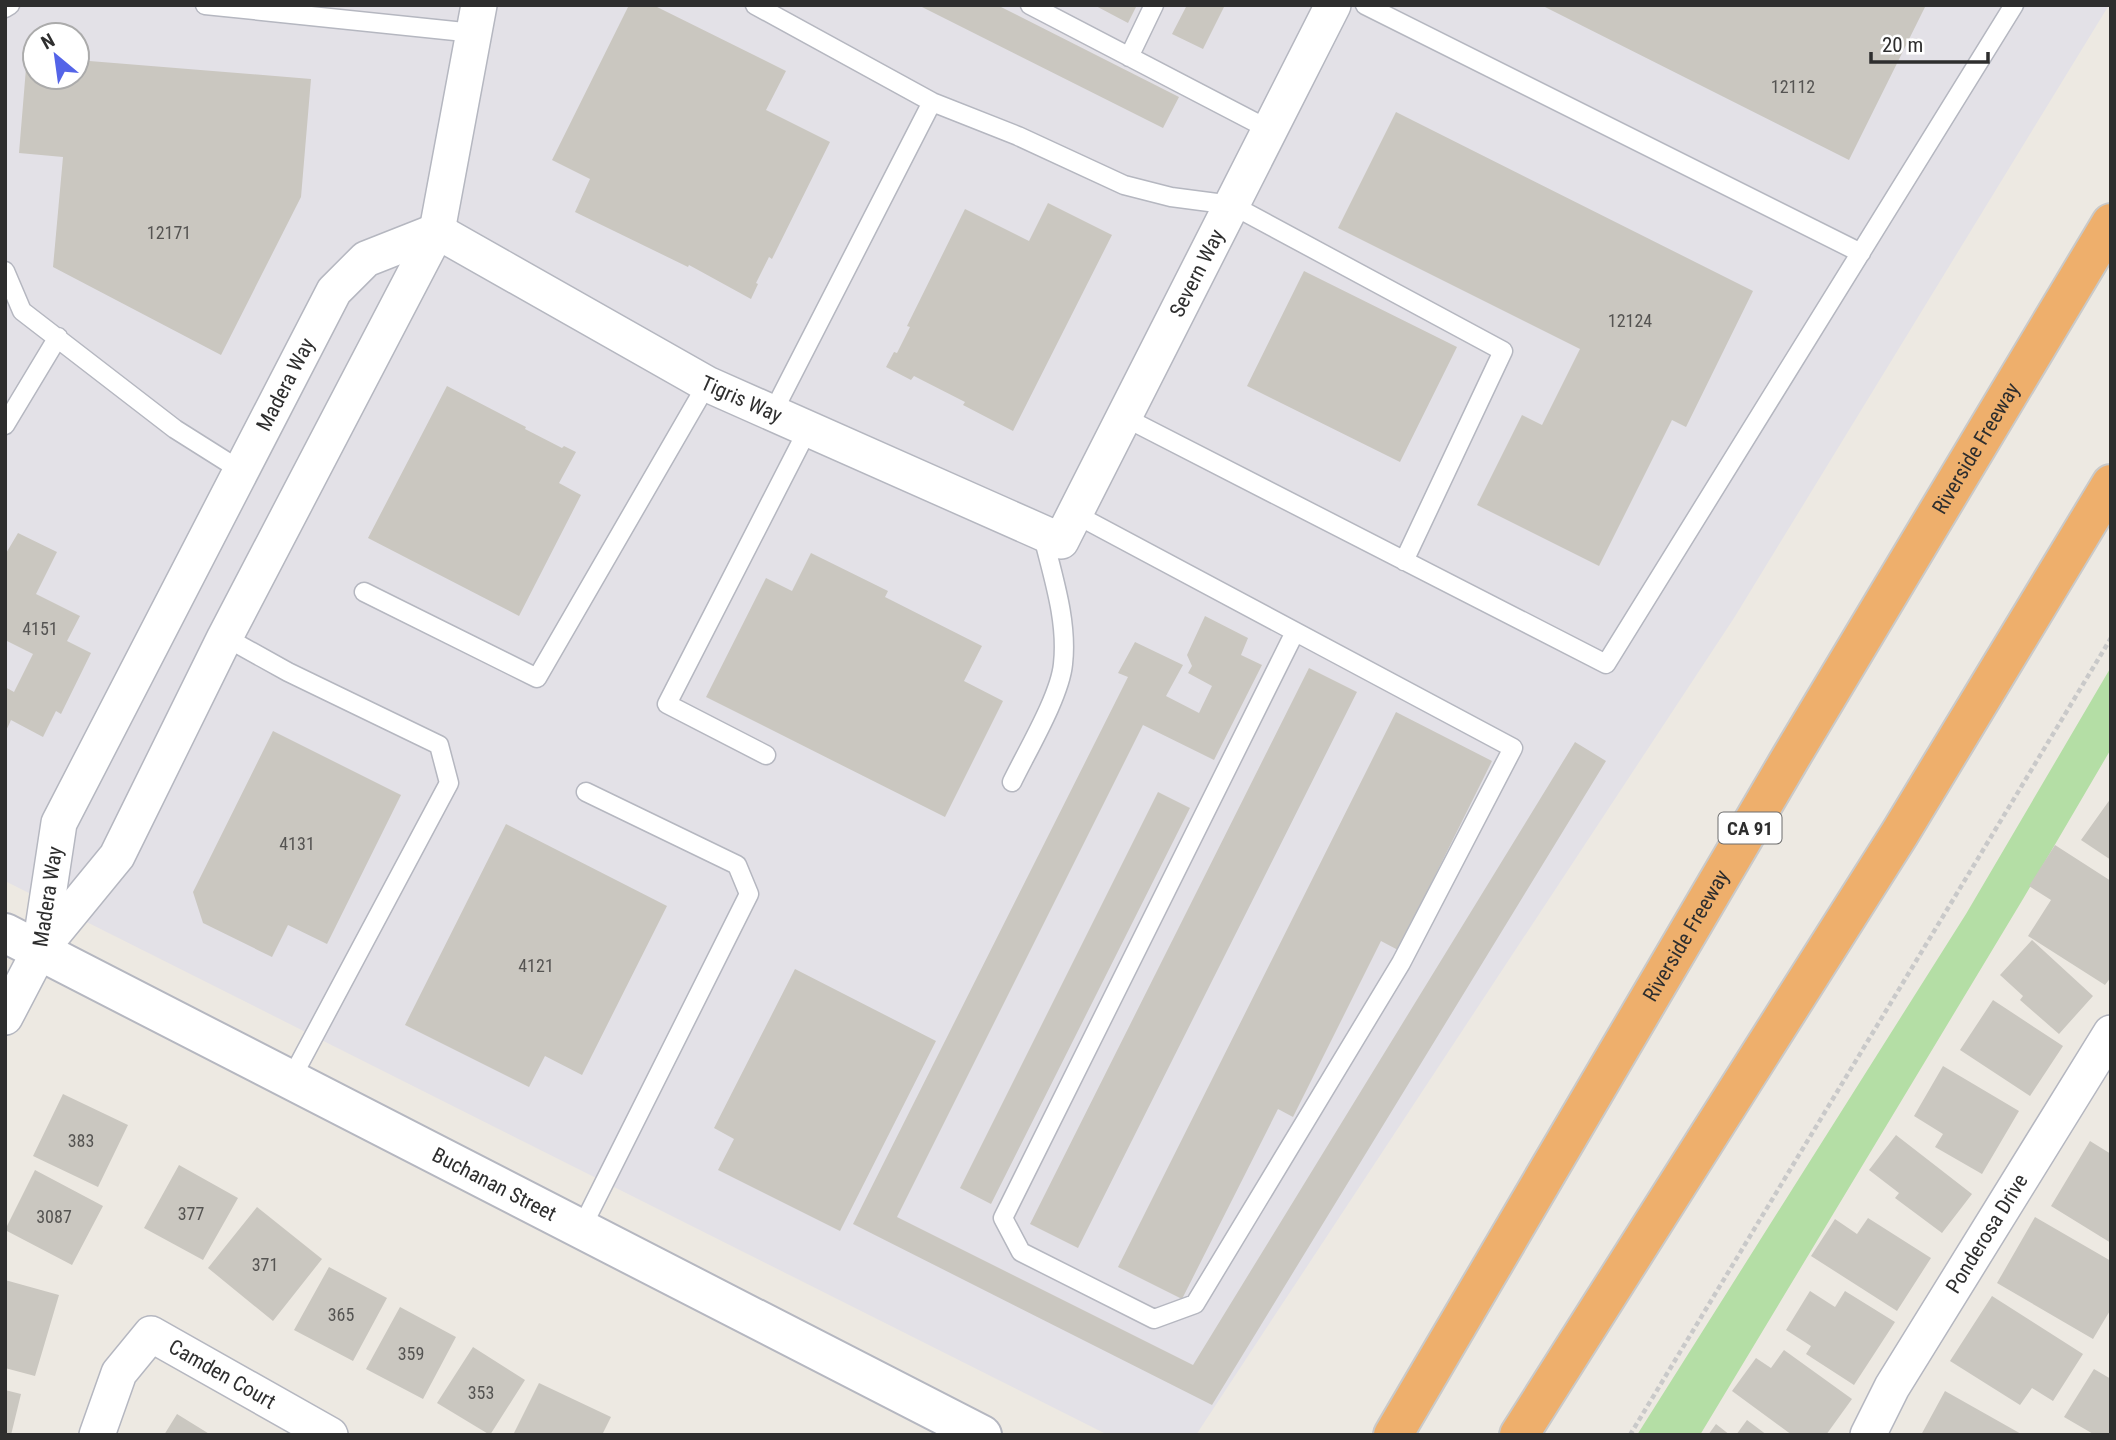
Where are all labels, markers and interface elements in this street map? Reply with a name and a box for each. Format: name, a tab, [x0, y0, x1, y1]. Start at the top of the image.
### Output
north arrow	[21, 21, 91, 91]
scale bar	[1871, 21, 1988, 65]
text: N	[37, 29, 59, 54]
text: 20 m	[1882, 33, 1923, 57]
house number: 12112	[1771, 76, 1815, 97]
house number: 12171	[147, 222, 191, 243]
street label: Severn Way	[1165, 225, 1229, 321]
house number: 12124	[1608, 310, 1652, 331]
street label: Madera Way	[252, 334, 320, 435]
street label: Tigris Way	[697, 371, 786, 428]
street label: Riverside Freeway	[1927, 378, 2025, 518]
house number: 4151	[22, 618, 58, 639]
road number: CA 91	[1718, 813, 1782, 844]
house number: 4131	[279, 833, 315, 854]
street label: Madera Way	[28, 844, 67, 949]
street label: Riverside Freeway	[1638, 865, 1734, 1006]
house number: 4121	[518, 955, 554, 976]
house number: 383	[68, 1130, 94, 1151]
street label: Buchanan Street	[428, 1143, 560, 1226]
street label: Ponderosa Drive	[1941, 1170, 2033, 1298]
house number: 377	[178, 1203, 204, 1224]
house number: 3087	[36, 1206, 72, 1227]
house number: 371	[252, 1254, 278, 1275]
house number: 365	[328, 1304, 354, 1325]
street label: Camden Court	[165, 1335, 280, 1414]
house number: 359	[398, 1343, 424, 1364]
house number: 353	[468, 1382, 494, 1403]

